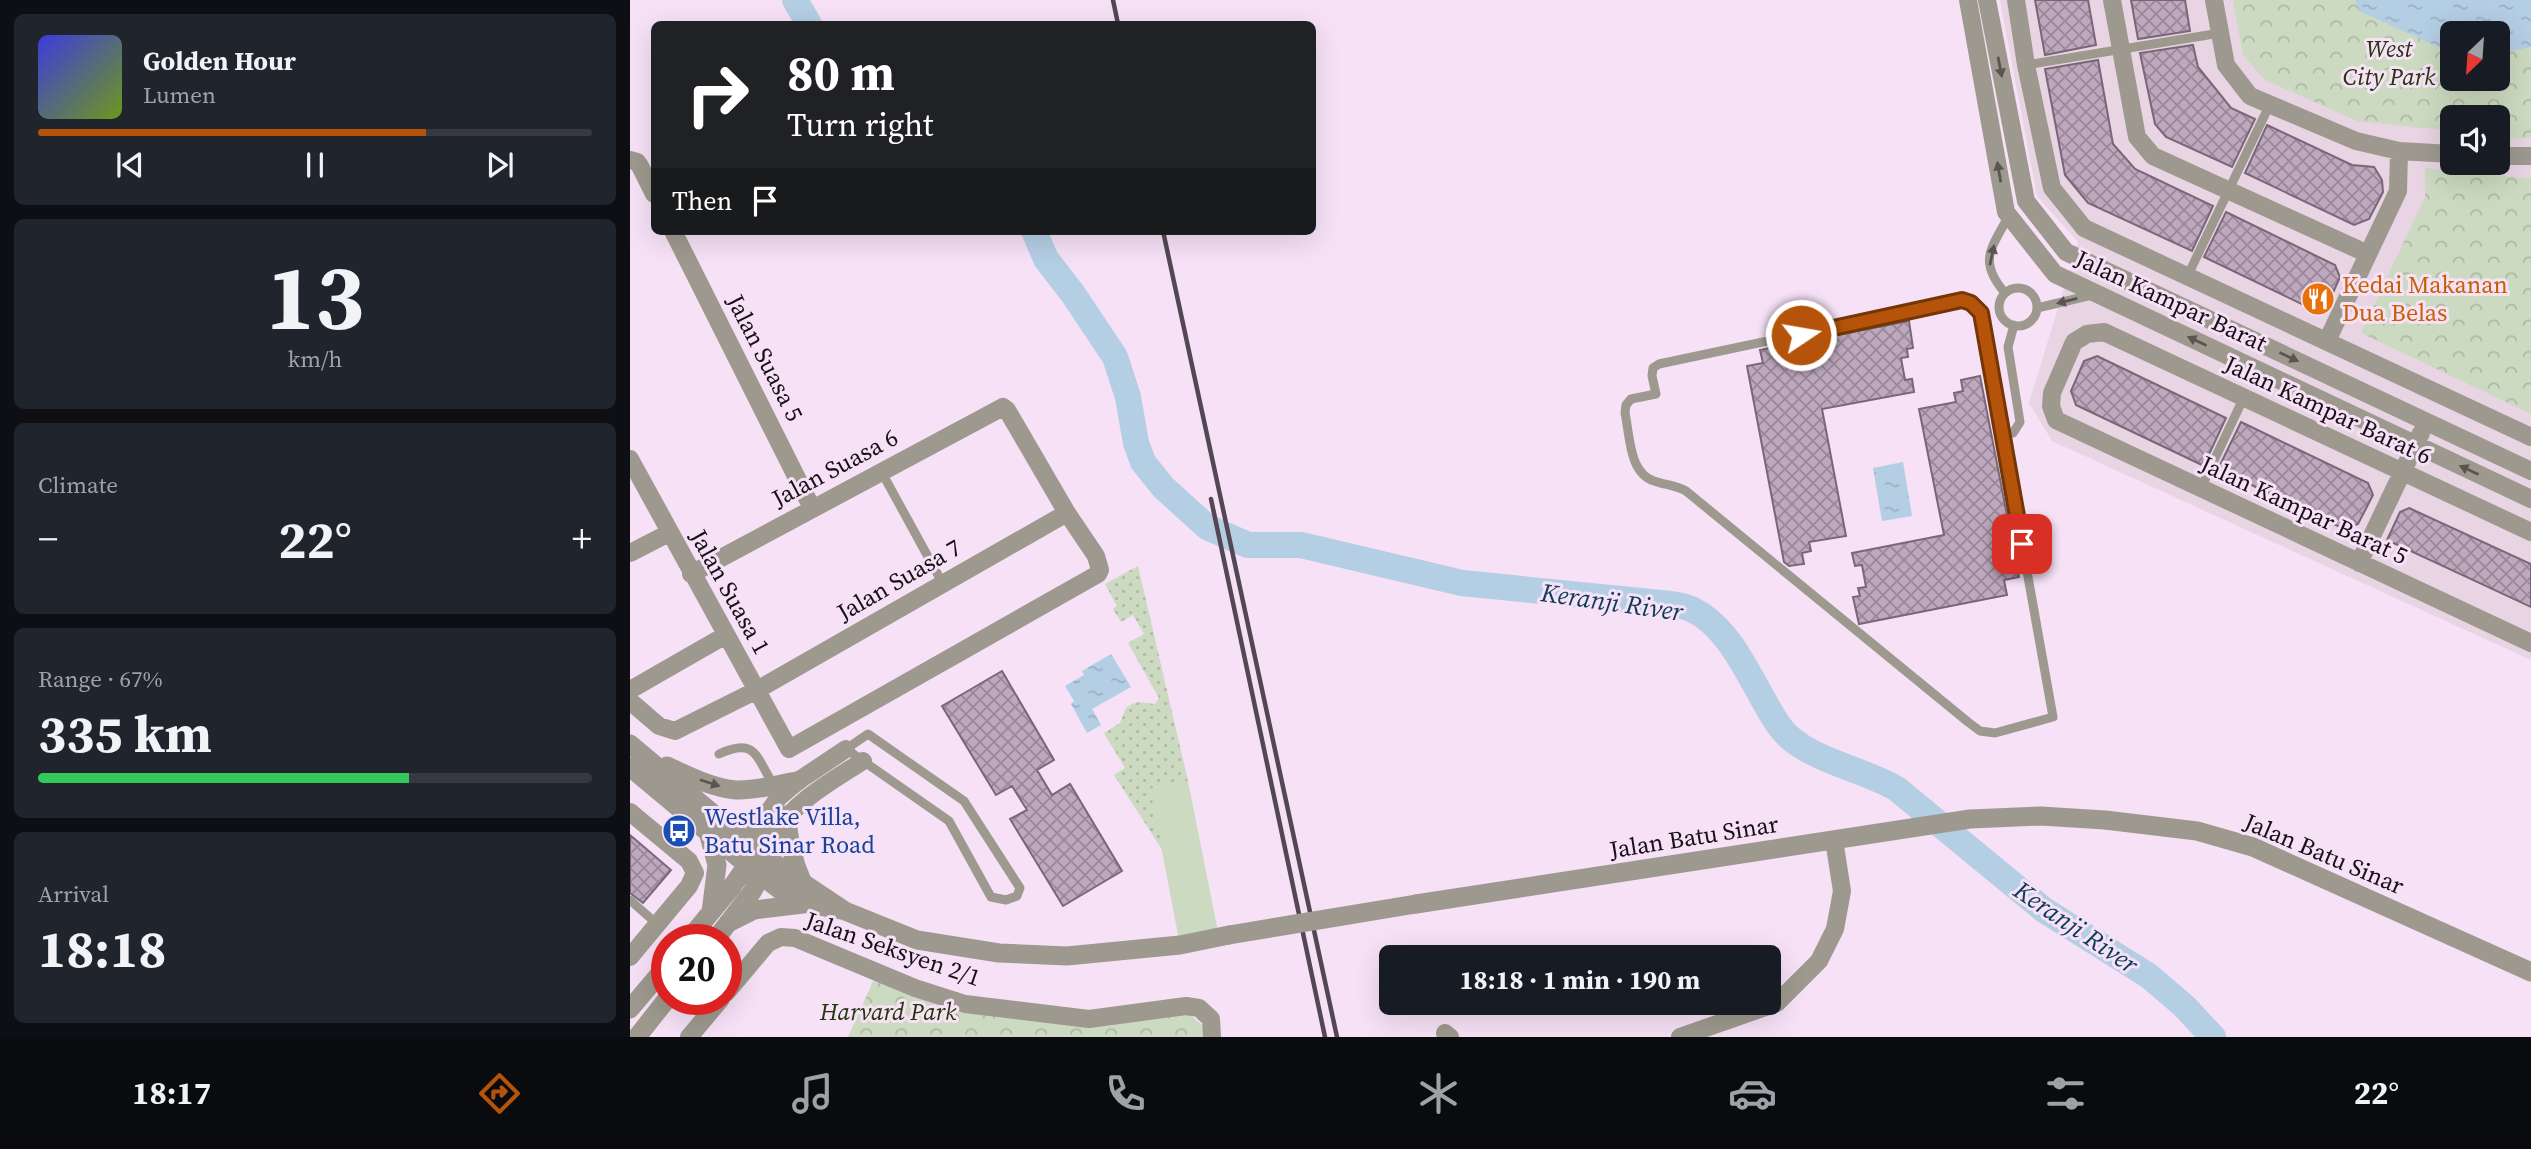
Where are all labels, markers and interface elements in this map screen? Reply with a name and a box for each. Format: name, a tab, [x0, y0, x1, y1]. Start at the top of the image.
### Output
north arrow	[2440, 21, 2510, 91]
map controls	[2440, 21, 2510, 175]
park label: West City Park	[2343, 32, 2436, 93]
text: 80 m	[787, 39, 895, 106]
text: Golden Hour	[143, 43, 296, 79]
icon: right	[672, 49, 763, 140]
one-way arrow	[1994, 56, 2005, 78]
text: Lumen	[143, 79, 216, 111]
text: Turn right	[787, 103, 933, 147]
button: sound	[2440, 105, 2510, 175]
icon: previous	[111, 146, 149, 184]
icon: pause	[296, 146, 334, 184]
icon: next	[481, 146, 519, 184]
one-way arrow	[1993, 161, 2004, 183]
icon: arrive	[746, 182, 784, 220]
text: Then	[672, 183, 732, 219]
text: 13	[266, 235, 364, 359]
street label: Jalan Kampar Barat	[2069, 241, 2273, 359]
one-way arrow	[1986, 243, 1997, 265]
place label: Kedai Makanan Dua Belas	[2342, 268, 2508, 329]
restaurant icon: Kedai Makanan Dua Belas	[2299, 280, 2337, 318]
street label: Jalan Suasa 5	[719, 288, 812, 427]
one-way arrow	[2056, 296, 2078, 307]
position arrow	[1764, 298, 1838, 372]
one-way arrow	[2187, 335, 2207, 347]
text: km/h	[288, 343, 342, 375]
street label: Jalan Kampar Barat 6	[2218, 347, 2437, 472]
one-way arrow	[2279, 351, 2299, 363]
street label: Jalan Suasa 6	[765, 421, 904, 515]
street label: Jalan Kampar Barat 5	[2194, 447, 2413, 572]
one-way arrow	[2459, 464, 2479, 475]
text: Climate	[38, 469, 118, 501]
text: 22°	[278, 504, 352, 575]
text: −	[38, 513, 58, 565]
text: +	[572, 513, 592, 565]
pin	[1992, 514, 2052, 574]
street label: Jalan Suasa 1	[682, 522, 778, 660]
icon: arrive	[2003, 525, 2041, 563]
street label: Jalan Suasa 7	[830, 531, 967, 629]
water label: Keranji River	[1538, 574, 1686, 630]
text: Range · 67%	[38, 663, 163, 695]
text: 335 km	[38, 698, 212, 769]
one-way arrow	[699, 778, 720, 789]
place label: Westlake Villa, Batu Sinar Road	[704, 800, 875, 861]
street label: Jalan Batu Sinar	[2238, 805, 2409, 902]
street label: Jalan Batu Sinar	[1606, 807, 1781, 866]
bus stop icon: Westlake Villa, Batu Sinar Road	[660, 812, 698, 850]
water label: Keranji River	[2006, 872, 2146, 982]
text: Arrival	[38, 878, 109, 910]
street label: Jalan Seksyen 2/1	[800, 903, 985, 994]
text: 18:18	[38, 913, 166, 984]
speed limit sign: 20	[651, 924, 742, 1015]
text: 18:18 · 1 min · 190 m	[1460, 962, 1700, 998]
park label: Harvard Park	[819, 995, 957, 1028]
icon: directions	[475, 1069, 524, 1118]
icon: music	[788, 1069, 837, 1118]
icon: phone	[1101, 1069, 1150, 1118]
icon: climate	[1414, 1069, 1463, 1118]
icon: car	[1728, 1069, 1777, 1118]
icon: filters	[2041, 1069, 2090, 1118]
text: 18:17	[132, 1071, 211, 1115]
text: 22°	[2354, 1071, 2399, 1115]

